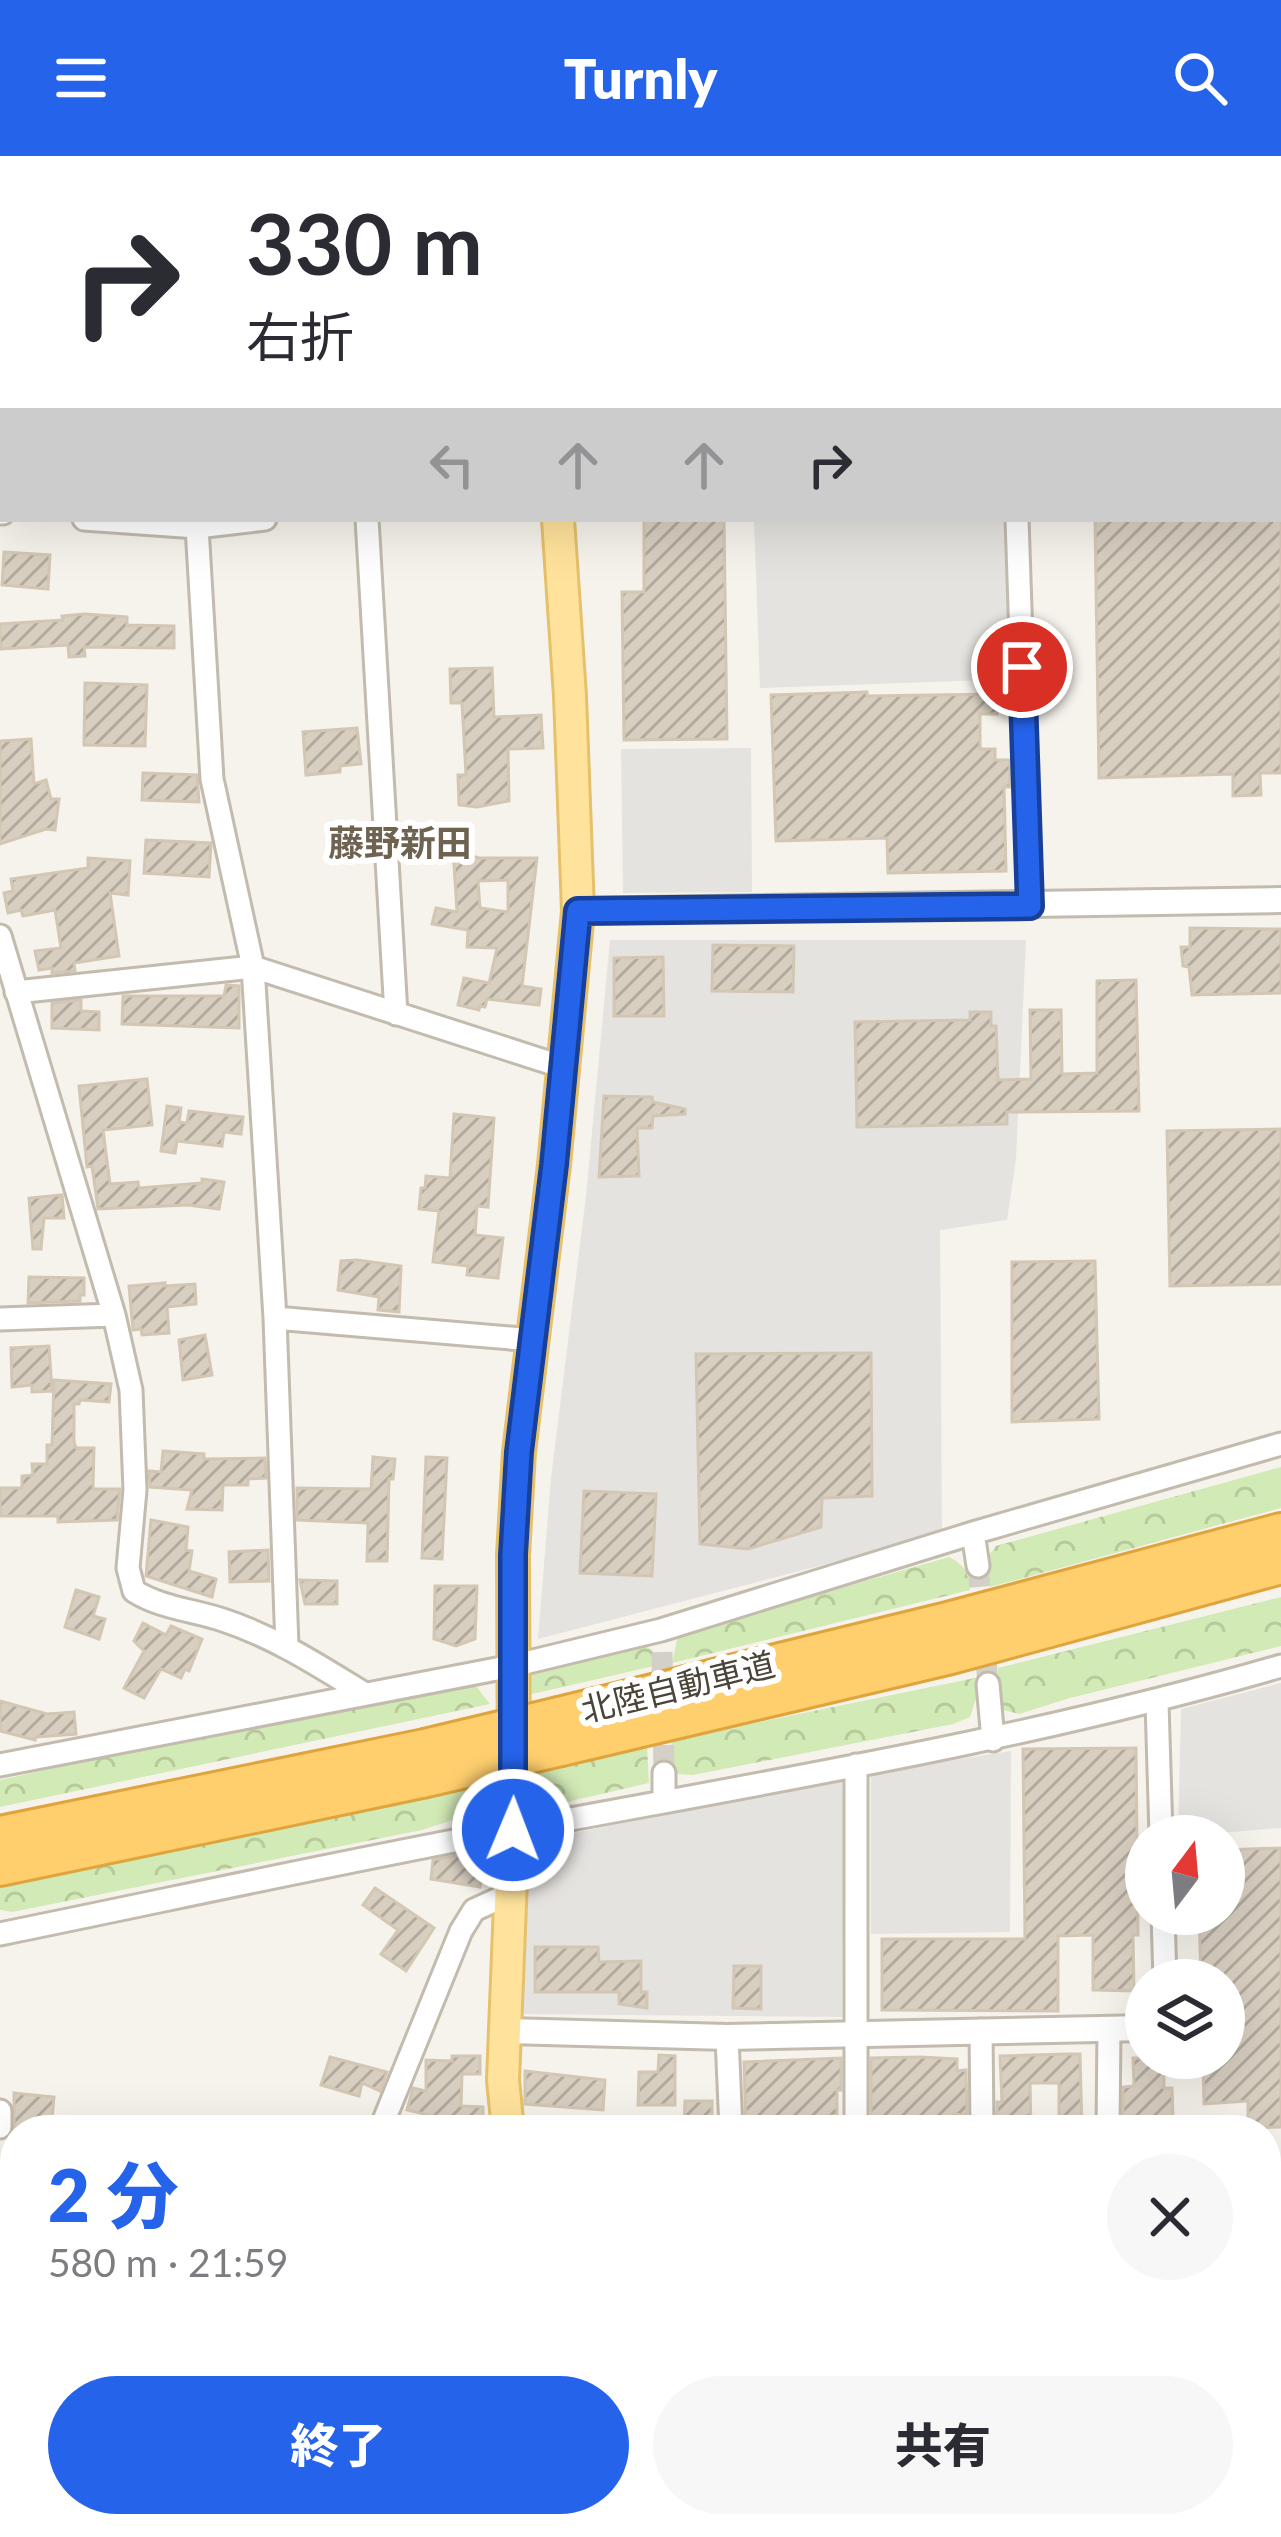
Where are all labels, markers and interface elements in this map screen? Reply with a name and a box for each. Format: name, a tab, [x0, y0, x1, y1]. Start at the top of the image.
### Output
icon: menu	[48, 45, 114, 111]
icon: search	[1167, 45, 1233, 111]
text: Turnly	[564, 46, 717, 111]
text: 330 m	[246, 192, 483, 293]
icon: right	[48, 204, 204, 360]
text: 右折	[246, 304, 354, 369]
icon: left	[419, 432, 485, 498]
icon: ahead	[545, 432, 611, 498]
icon: ahead	[671, 432, 737, 498]
icon: right	[797, 432, 863, 498]
pin	[971, 616, 1073, 718]
icon: arrive	[989, 634, 1055, 700]
district label: 藤野新田	[328, 820, 472, 864]
street label: 北陸自動車道	[577, 1643, 779, 1729]
position arrow	[450, 1767, 576, 1893]
north arrow	[1125, 1815, 1245, 1935]
map controls	[1125, 1815, 1245, 2079]
button: layers	[1125, 1959, 1245, 2079]
text: 2 分	[48, 2151, 178, 2237]
button: close	[1107, 2154, 1233, 2280]
text: 580 m · 21:59	[48, 2239, 288, 2285]
button: 終了	[48, 2376, 629, 2514]
button: 共有	[653, 2376, 1233, 2514]

